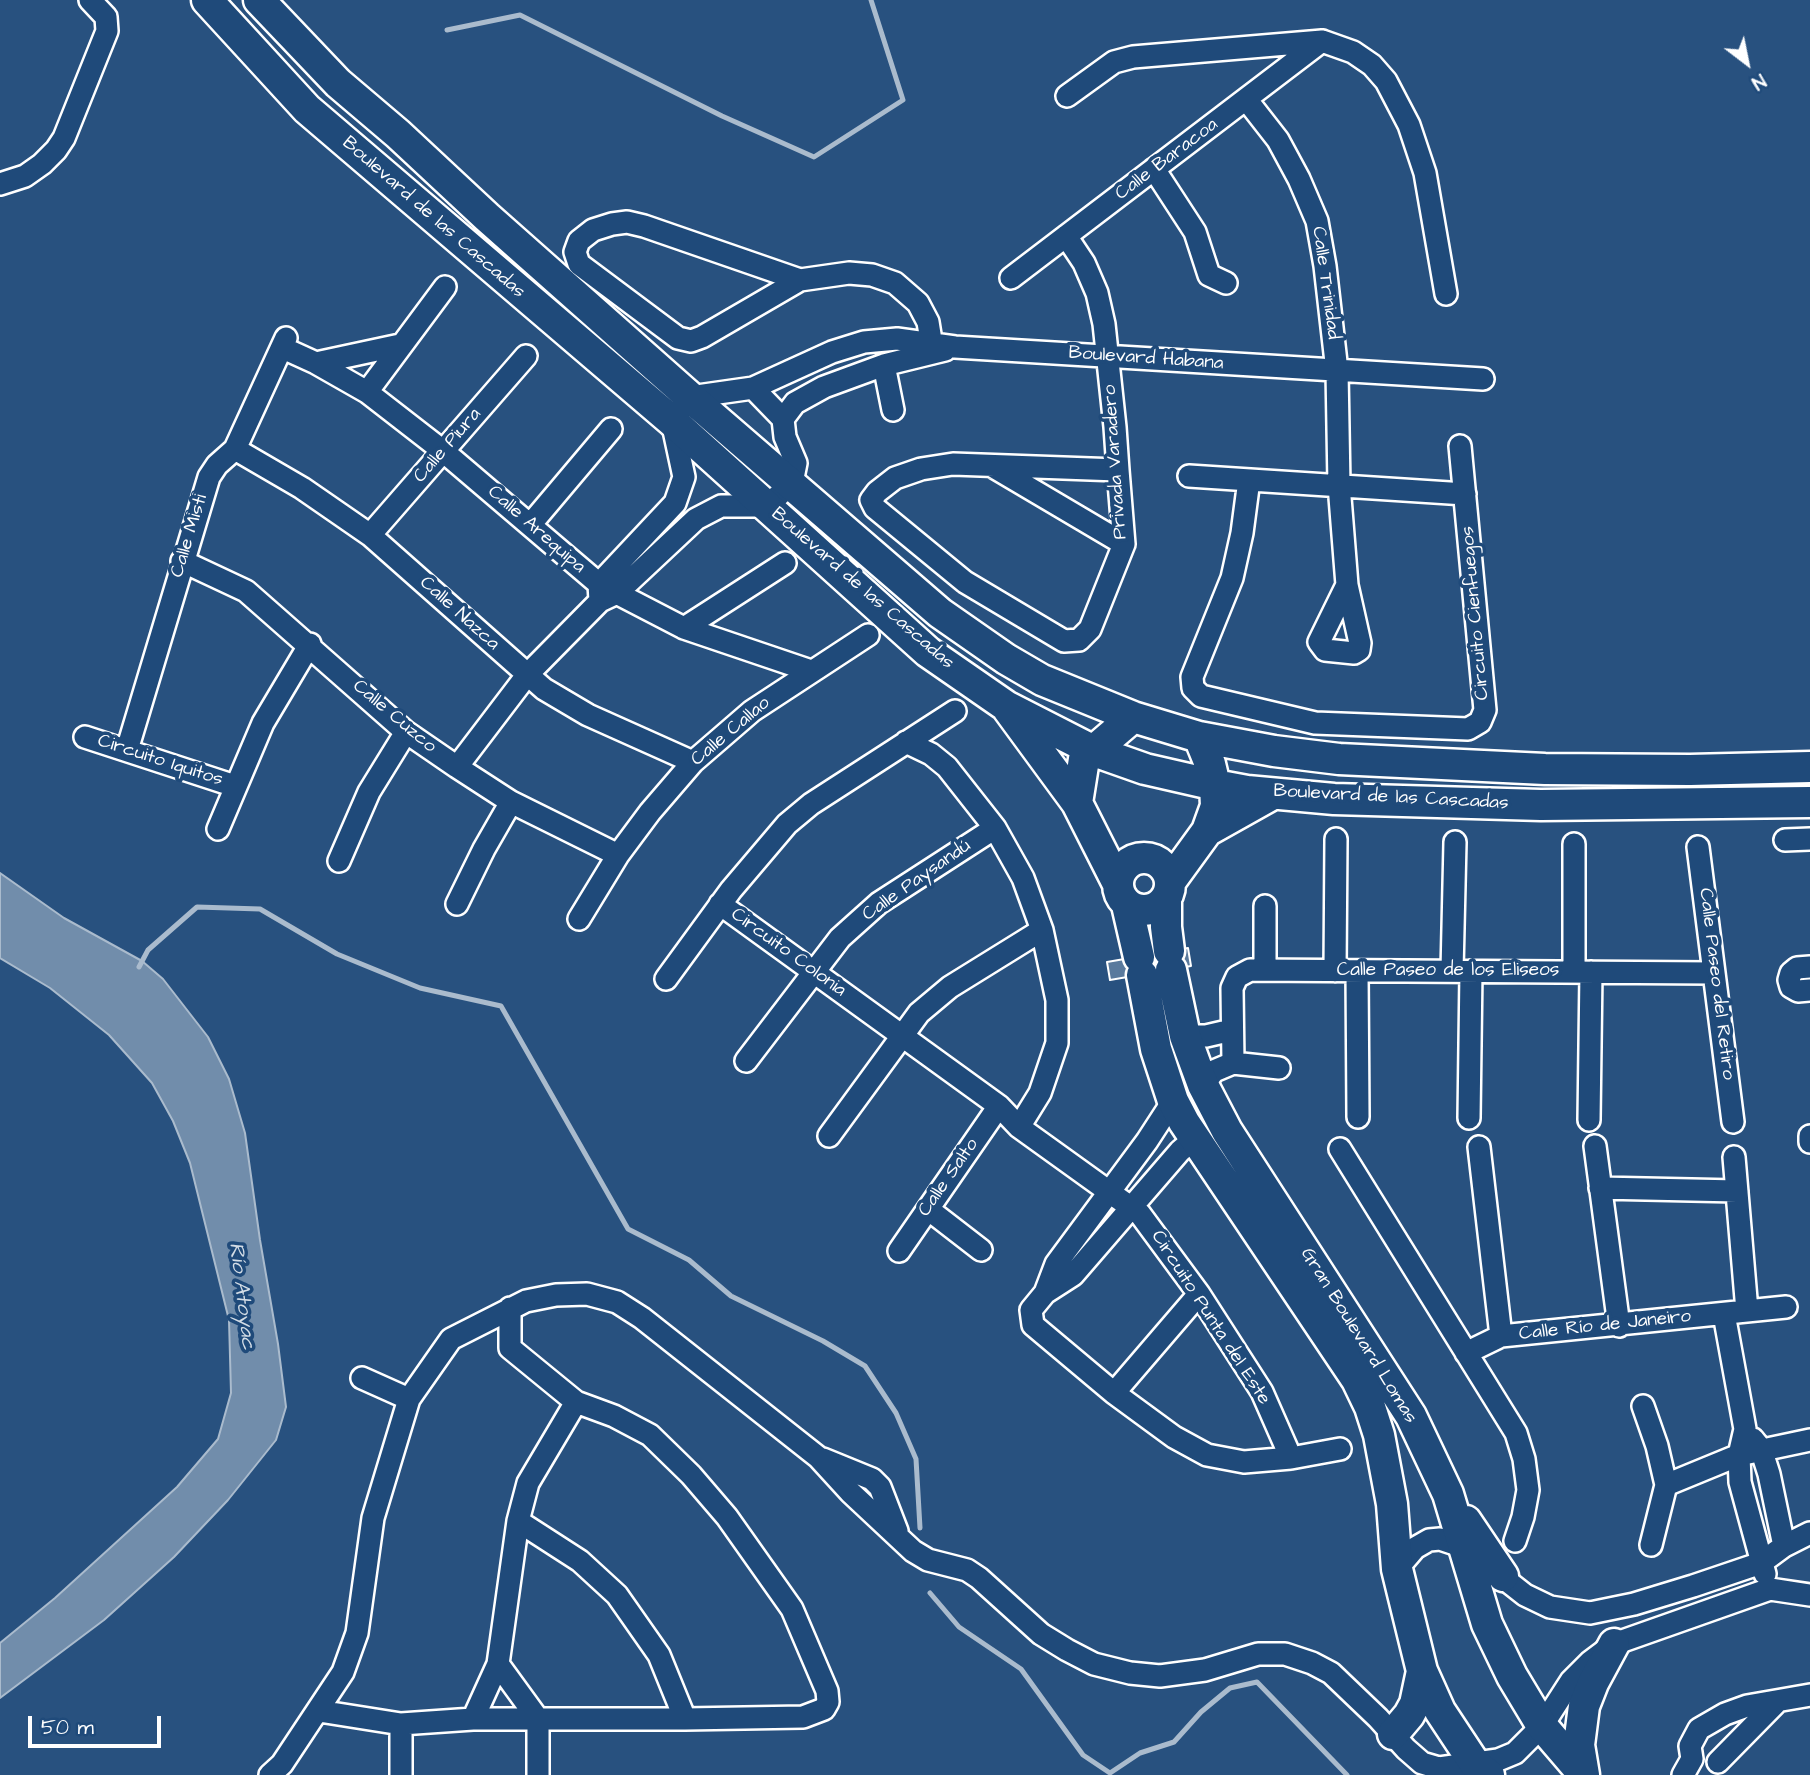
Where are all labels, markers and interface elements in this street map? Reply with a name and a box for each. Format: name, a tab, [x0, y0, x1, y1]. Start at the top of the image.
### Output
north arrow	[1712, 28, 1782, 98]
text: N	[1746, 67, 1771, 96]
street label: Calle Baracoa	[1111, 114, 1223, 206]
street label: Boulevard de las Cascadas	[337, 132, 529, 304]
street label: Calle Trinidad	[1306, 225, 1344, 341]
street label: Boulevard Habana	[1068, 342, 1224, 376]
street label: Privada Varadero	[1099, 384, 1133, 540]
street label: Calle Piura	[409, 404, 487, 488]
street label: Calle Arequipa	[482, 481, 590, 579]
street label: Calle Misti	[167, 492, 213, 580]
street label: Boulevard de las Cascadas	[766, 503, 958, 675]
street label: Circuito Cienfuegos	[1457, 525, 1495, 701]
street label: Calle Nazca	[414, 572, 504, 656]
street label: Calle Cuzco	[348, 675, 440, 759]
street label: Calle Callao	[687, 692, 775, 772]
street label: Circuito Iquitos	[94, 730, 226, 792]
street label: Boulevard de las Cascadas	[1273, 780, 1509, 816]
street label: Calle Paysandú	[858, 835, 976, 927]
street label: Calle Paseo del Retiro	[1693, 887, 1739, 1081]
street label: Circuito Colonia	[726, 903, 850, 1003]
street label: Calle Paseo de los Eliseos	[1337, 960, 1559, 982]
street label: Calle Salto	[914, 1135, 984, 1221]
street label: Circuito Punta del Este	[1145, 1227, 1275, 1409]
water label: Río Atoyac	[222, 1241, 260, 1351]
street label: Gran Boulevard Lomas	[1295, 1244, 1421, 1428]
street label: Calle Río de Janeiro	[1518, 1306, 1692, 1346]
scale bar	[32, 1702, 164, 1746]
text: 50 m	[41, 1713, 94, 1742]

